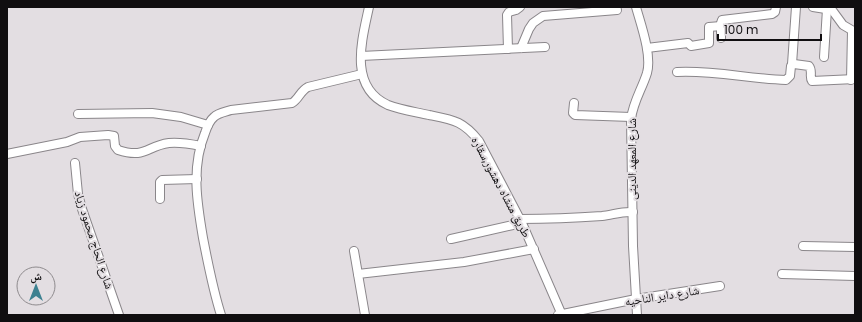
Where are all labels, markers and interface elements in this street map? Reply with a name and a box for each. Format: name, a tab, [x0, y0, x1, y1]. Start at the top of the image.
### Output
scale bar	[718, 16, 821, 42]
text: 100 m	[724, 21, 758, 38]
street label: شارع المعهد الدينى	[623, 118, 640, 200]
street label: طريق منشاه دهشور,سقاره	[468, 133, 535, 241]
street label: شارع الحاج محمود زياد	[71, 189, 118, 291]
north arrow	[16, 266, 56, 306]
text: ش	[30, 268, 42, 284]
street label: شارع داير الناحيه	[623, 281, 701, 310]

